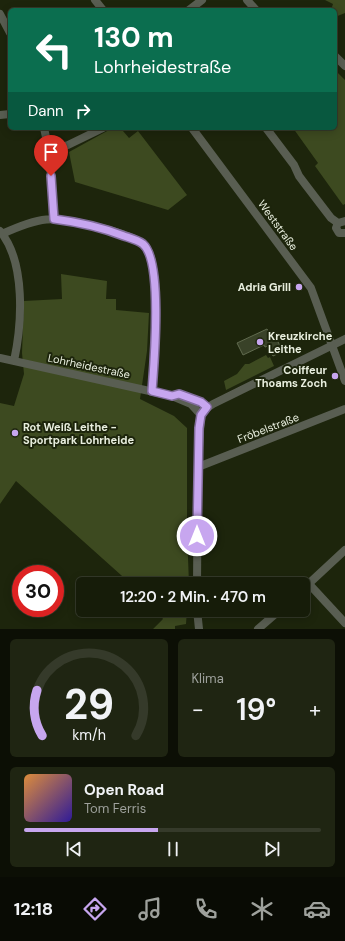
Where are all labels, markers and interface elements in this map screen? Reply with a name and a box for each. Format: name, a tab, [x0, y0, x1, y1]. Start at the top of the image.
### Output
text: 130 m	[94, 19, 174, 56]
icon: left	[28, 24, 80, 76]
text: Lohrheidestraße	[94, 55, 231, 79]
icon: right	[72, 100, 94, 122]
text: Dann	[28, 101, 64, 121]
pin	[34, 135, 68, 176]
icon: arrive	[40, 141, 62, 163]
street label: Weststraße	[255, 197, 301, 253]
place label: Adria Grill	[238, 280, 291, 294]
marker: Adria Grill	[294, 282, 304, 292]
place label: Kreuzkirche Leithe	[268, 329, 333, 356]
marker: Kreuzkirche Leithe	[255, 337, 265, 347]
street label: Lohrheidestraße	[47, 350, 131, 382]
place label: Coiffeur Thoams Zoch	[255, 363, 327, 390]
marker: Coiffeur Thoams Zoch	[330, 371, 340, 381]
street label: Fröbelstraße	[235, 410, 301, 446]
place label: Rot Weiß Leithe - Sportpark Lohrheide	[23, 420, 134, 447]
marker: Rot Weiß Leithe - Sportpark Lohrheide	[10, 428, 20, 438]
position arrow	[176, 515, 218, 557]
speed limit sign: 30	[12, 565, 64, 617]
text: 12:20 · 2 Min. · 470 m	[120, 587, 266, 607]
text: Klima	[192, 670, 224, 687]
text: 29	[64, 678, 114, 732]
text: 19°	[236, 690, 276, 729]
text: −	[192, 695, 204, 724]
text: +	[309, 695, 321, 724]
text: km/h	[72, 726, 106, 744]
text: Open Road	[84, 780, 164, 800]
text: Tom Ferris	[84, 800, 146, 817]
icon: previous	[63, 838, 85, 860]
icon: pause	[162, 838, 184, 860]
icon: next	[261, 838, 283, 860]
icon: directions	[81, 895, 109, 923]
icon: music	[136, 895, 164, 923]
icon: phone	[192, 895, 220, 923]
icon: climate	[248, 895, 276, 923]
icon: car	[303, 895, 331, 923]
text: 12:18	[14, 897, 53, 921]

